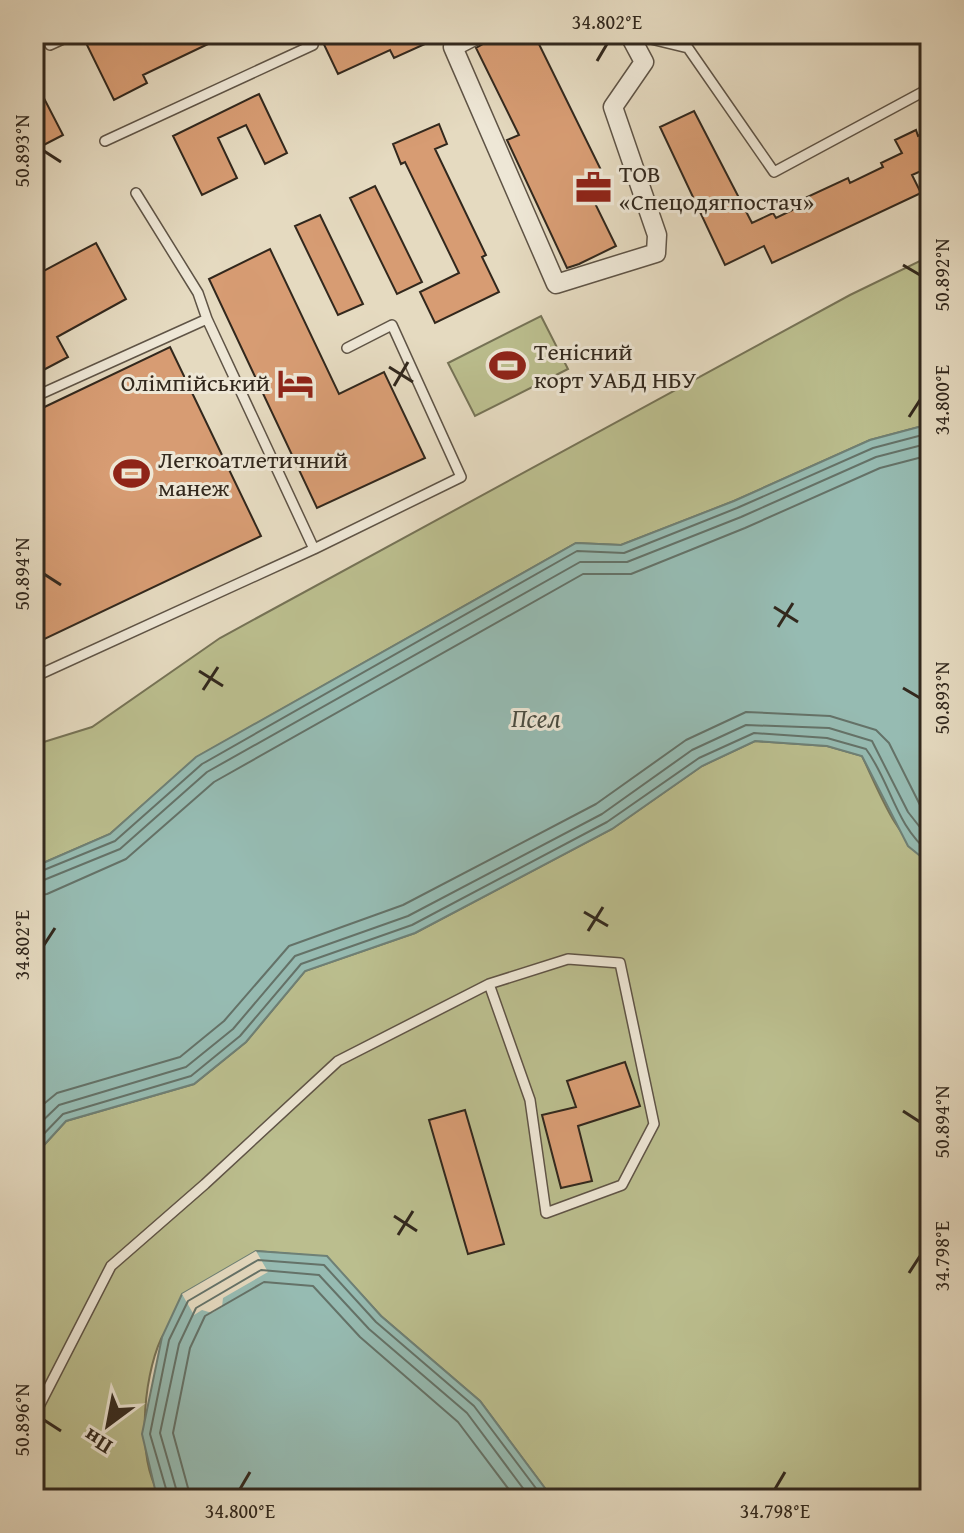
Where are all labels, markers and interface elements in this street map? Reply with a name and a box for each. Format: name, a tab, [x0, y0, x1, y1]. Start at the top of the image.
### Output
text: 34.802°E	[572, 7, 642, 36]
text: 50.893°N	[7, 114, 36, 188]
place label: ТОВ «Спецодягпостач»	[619, 156, 814, 219]
office icon: ТОВ «Спецодягпостач»	[574, 169, 612, 207]
text: 50.892°N	[927, 238, 956, 312]
place label: Тенісний корт УАБД НБУ	[534, 334, 697, 397]
sports icon: Тенісний корт УАБД НБУ	[489, 347, 527, 385]
hotel icon: Олімпійський	[277, 364, 315, 402]
place label: Олімпійський	[121, 365, 270, 400]
text: 34.800°E	[927, 365, 956, 435]
place label: Легкоатлетичний манеж	[158, 442, 348, 505]
sports icon: Легкоатлетичний манеж	[113, 455, 151, 493]
text: 50.894°N	[7, 537, 36, 611]
text: 50.893°N	[927, 661, 956, 735]
water label: Псел	[511, 698, 561, 737]
text: 34.802°E	[7, 910, 36, 980]
text: 50.894°N	[927, 1085, 956, 1159]
text: 34.798°E	[927, 1221, 956, 1291]
text: 50.896°N	[7, 1383, 36, 1457]
north arrow	[68, 1385, 148, 1465]
text: Пн	[77, 1421, 118, 1463]
text: 34.800°E	[205, 1496, 275, 1525]
text: 34.798°E	[740, 1496, 810, 1525]

